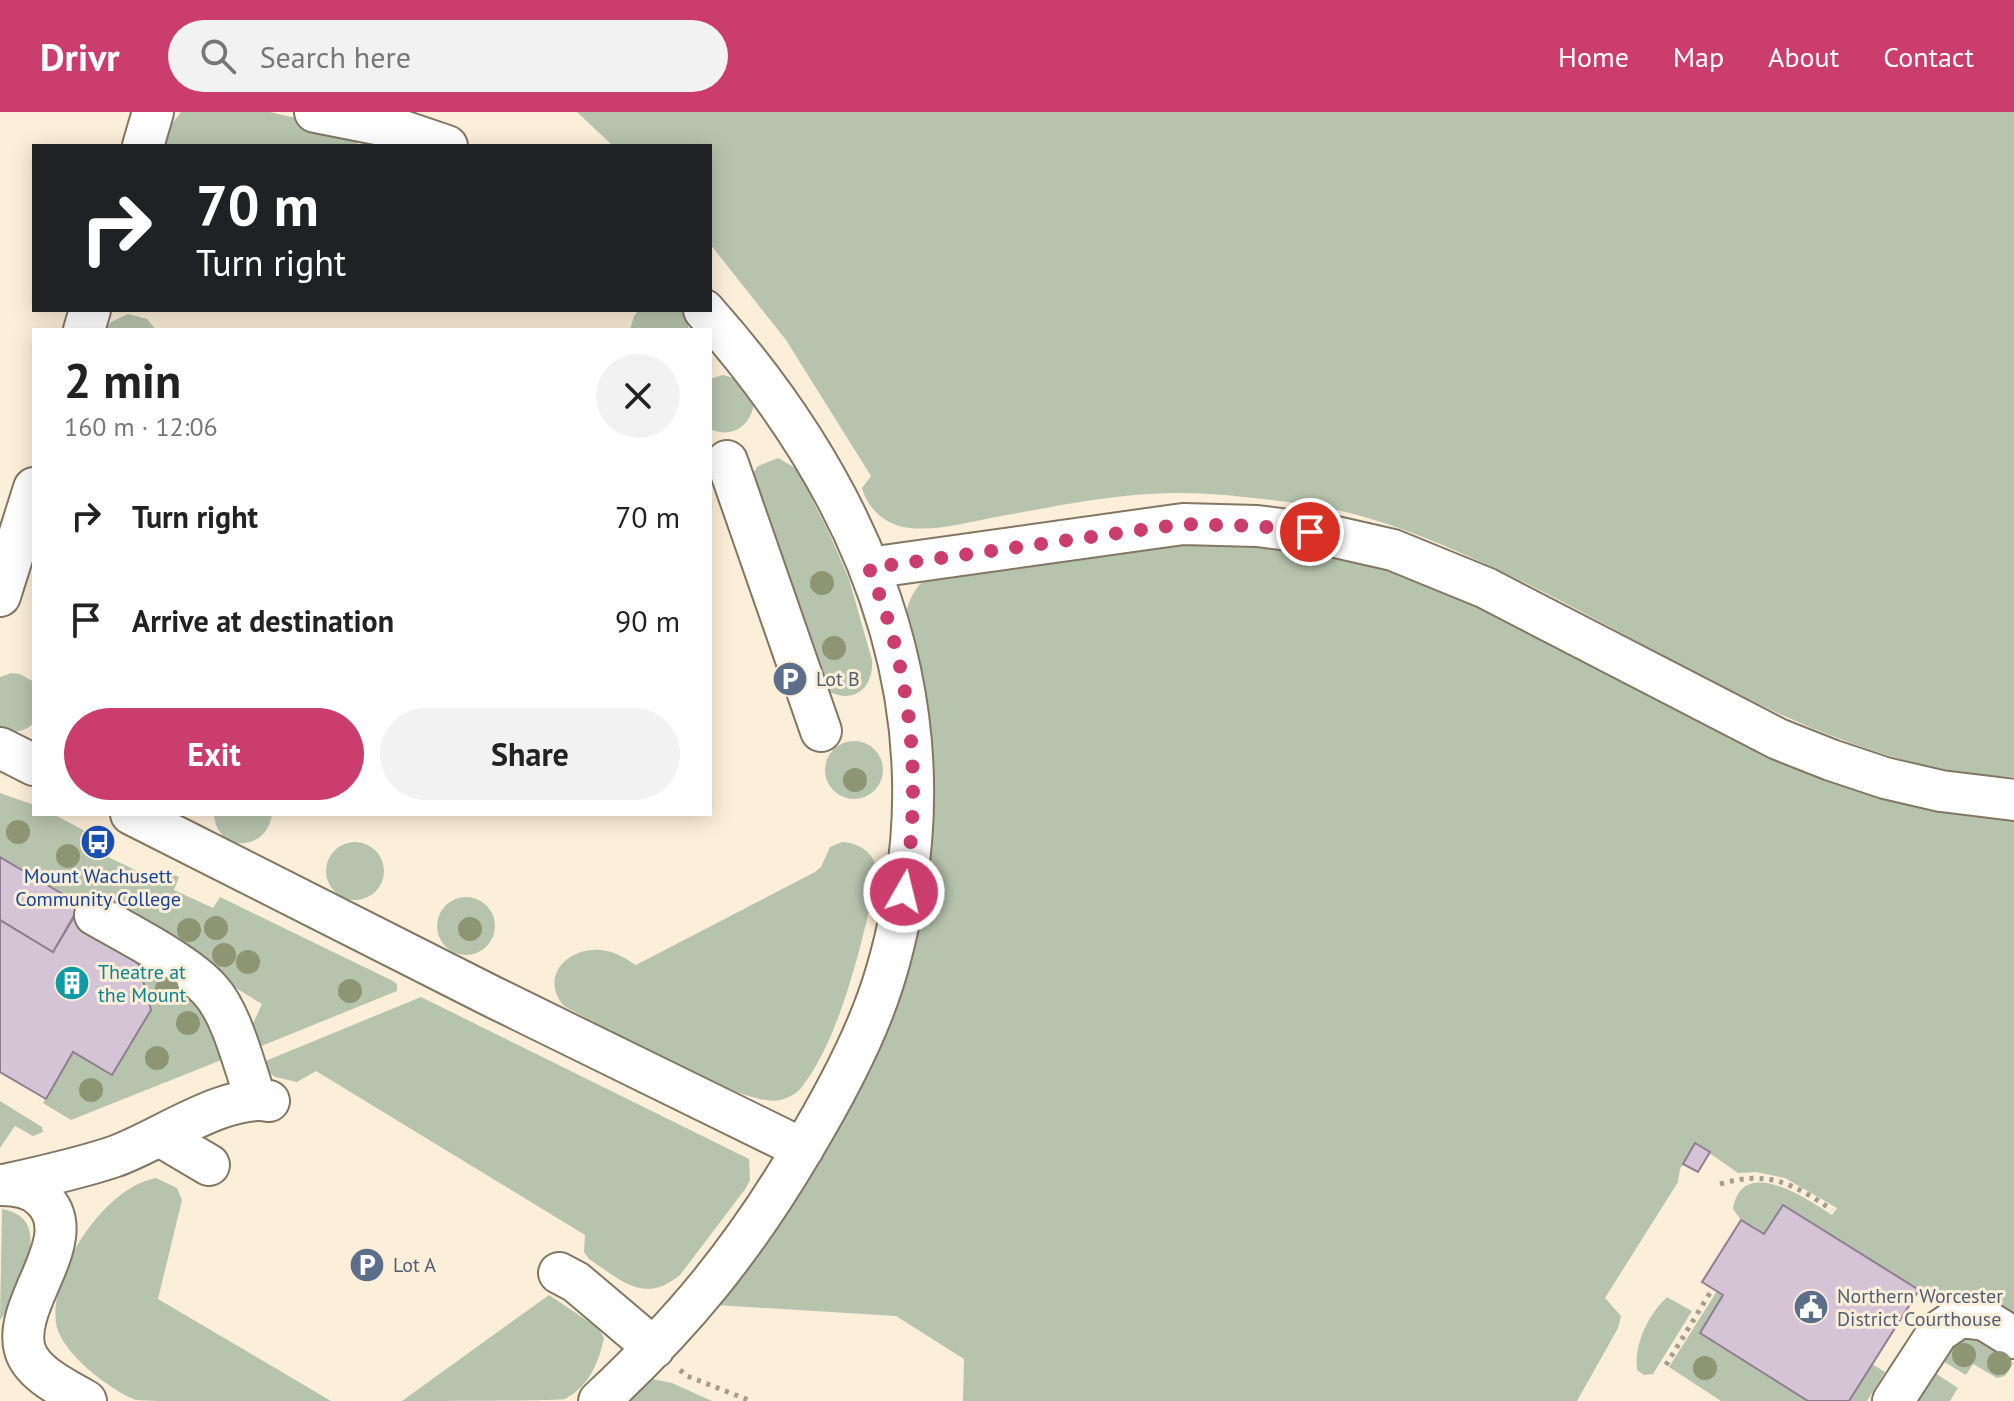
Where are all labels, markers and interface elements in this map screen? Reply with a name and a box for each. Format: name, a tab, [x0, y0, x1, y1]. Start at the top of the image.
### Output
search box	[168, 20, 728, 92]
text: Drivr	[40, 32, 120, 81]
icon: search	[196, 34, 240, 78]
text: Search here	[260, 37, 411, 76]
text: Home	[1558, 38, 1629, 75]
text: Map	[1673, 38, 1724, 75]
text: About	[1768, 38, 1839, 75]
text: Contact	[1883, 38, 1974, 75]
text: 70 m	[196, 169, 319, 241]
icon: right	[64, 176, 168, 280]
text: Turn right	[196, 239, 346, 286]
text: 2 min	[64, 349, 181, 411]
button: close	[596, 354, 680, 438]
text: 160 m · 12:06	[64, 410, 218, 443]
icon: right	[64, 494, 108, 538]
text: Turn right	[132, 497, 258, 536]
text: 70 m	[615, 497, 680, 536]
pin	[1276, 498, 1344, 566]
icon: arrive	[1288, 510, 1332, 554]
icon: arrive	[64, 598, 108, 642]
text: Arrive at destination	[132, 601, 394, 640]
text: 90 m	[615, 601, 680, 640]
parking icon: Lot B	[771, 660, 809, 698]
place label: Lot B	[816, 666, 860, 692]
button: Exit	[64, 708, 364, 800]
button: Share	[380, 708, 680, 800]
bus stop icon: Mount Wachusett Community College	[79, 823, 117, 861]
position arrow	[862, 850, 946, 934]
place label: Mount Wachusett Community College	[15, 863, 181, 912]
place label: Theatre at the Mount	[98, 959, 186, 1008]
building icon: Theatre at the Mount	[53, 964, 91, 1002]
parking icon: Lot A	[348, 1246, 386, 1284]
place label: Lot A	[393, 1252, 436, 1278]
place label: Northern Worcester District Courthouse	[1837, 1283, 2003, 1332]
public building icon: Northern Worcester District Courthouse	[1792, 1288, 1830, 1326]

